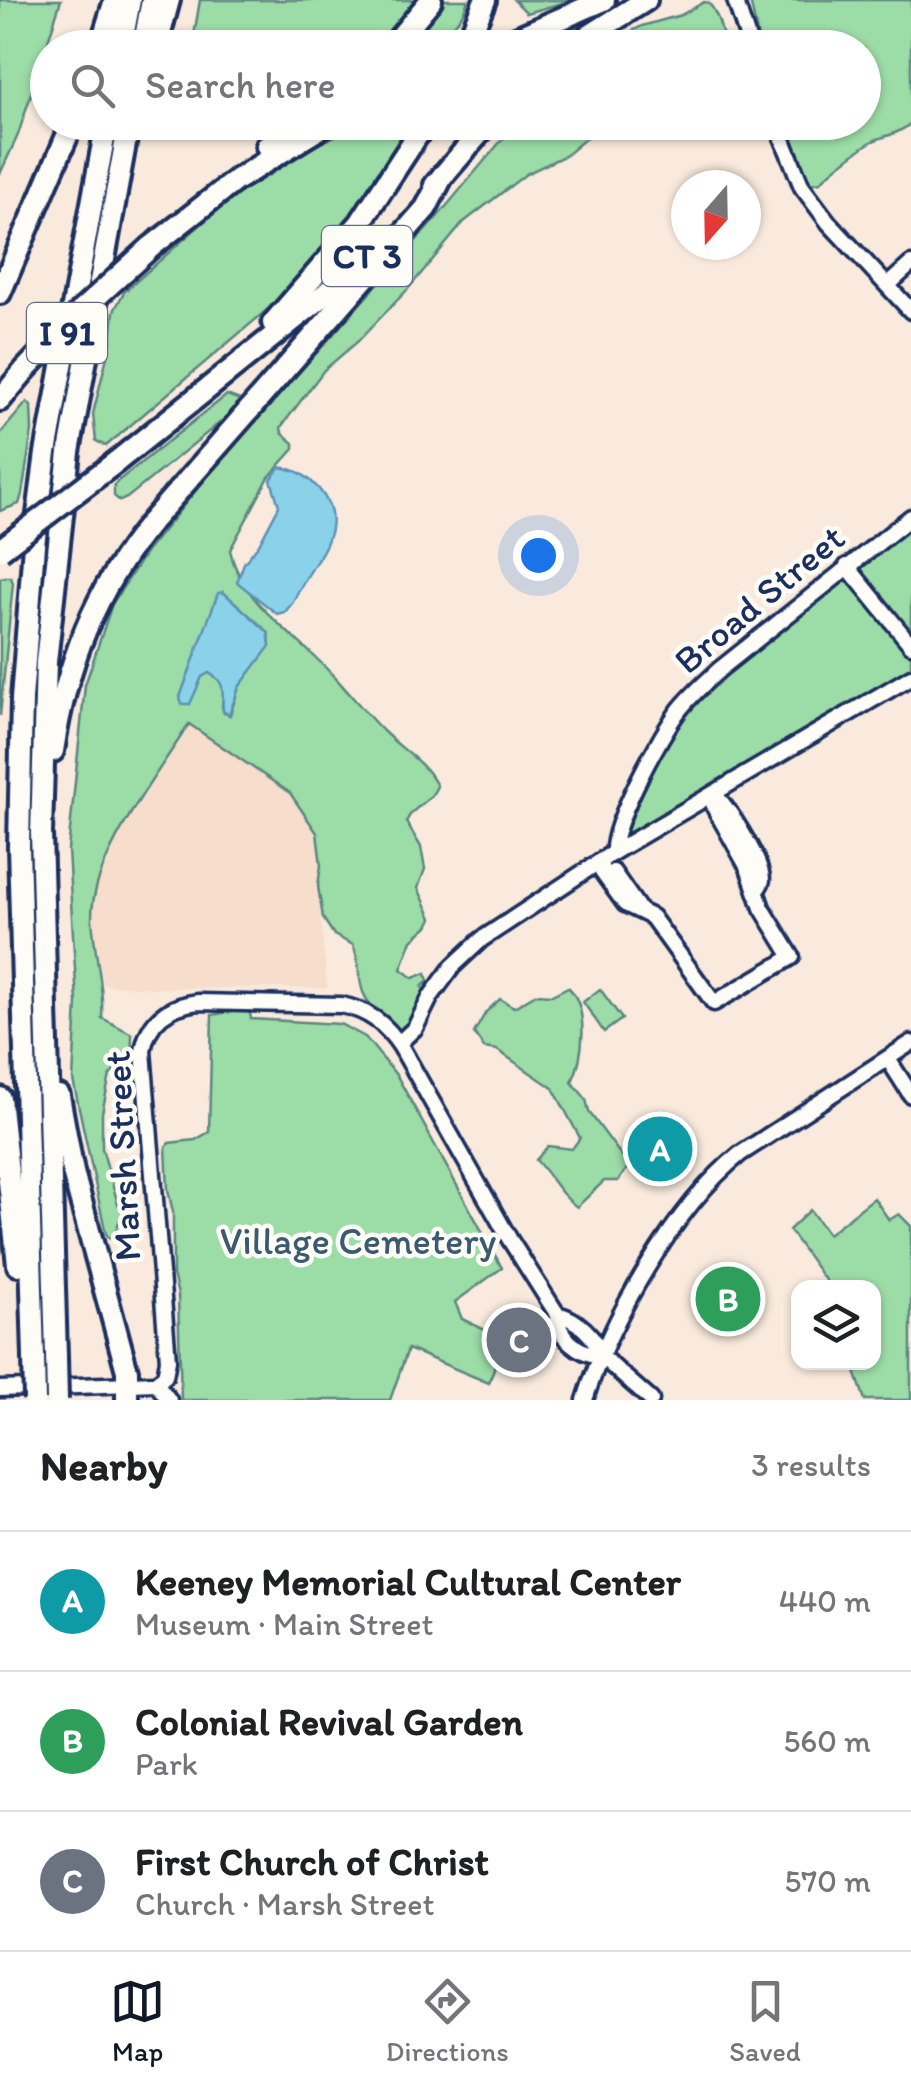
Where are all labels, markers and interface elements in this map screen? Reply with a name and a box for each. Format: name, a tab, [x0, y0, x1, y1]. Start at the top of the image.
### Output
search box	[30, 30, 881, 140]
icon: search	[65, 58, 120, 113]
text: Search here	[145, 62, 336, 108]
north arrow	[671, 170, 761, 260]
road number: CT 3	[322, 226, 412, 286]
road number: I 91	[27, 303, 107, 363]
street label: Broad Street	[665, 515, 853, 683]
your location	[513, 530, 564, 581]
street label: Marsh Street	[94, 1050, 150, 1262]
pin: A	[628, 1112, 692, 1186]
park label: Village Cemetery	[220, 1218, 497, 1264]
pin: B	[696, 1262, 760, 1336]
map controls	[791, 1280, 881, 1370]
button: layers	[791, 1280, 881, 1370]
pin: C	[486, 1302, 552, 1378]
text: Nearby	[40, 1440, 167, 1491]
text: 3 results	[751, 1446, 871, 1484]
text: Keeney Memorial Cultural Center	[135, 1559, 681, 1605]
text: A	[62, 1582, 83, 1620]
text: 440 m	[779, 1582, 871, 1620]
text: Museum · Main Street	[135, 1605, 434, 1643]
text: Colonial Revival Garden	[135, 1699, 523, 1745]
text: B	[62, 1722, 83, 1760]
text: 560 m	[783, 1722, 871, 1760]
text: Park	[135, 1745, 198, 1783]
text: First Church of Christ	[135, 1839, 489, 1885]
text: C	[62, 1862, 83, 1900]
text: 570 m	[785, 1862, 871, 1900]
text: Church · Marsh Street	[135, 1885, 434, 1923]
tab: Map	[110, 1974, 165, 2068]
tab: Directions	[386, 1974, 509, 2068]
tab: Saved	[729, 1974, 801, 2068]

